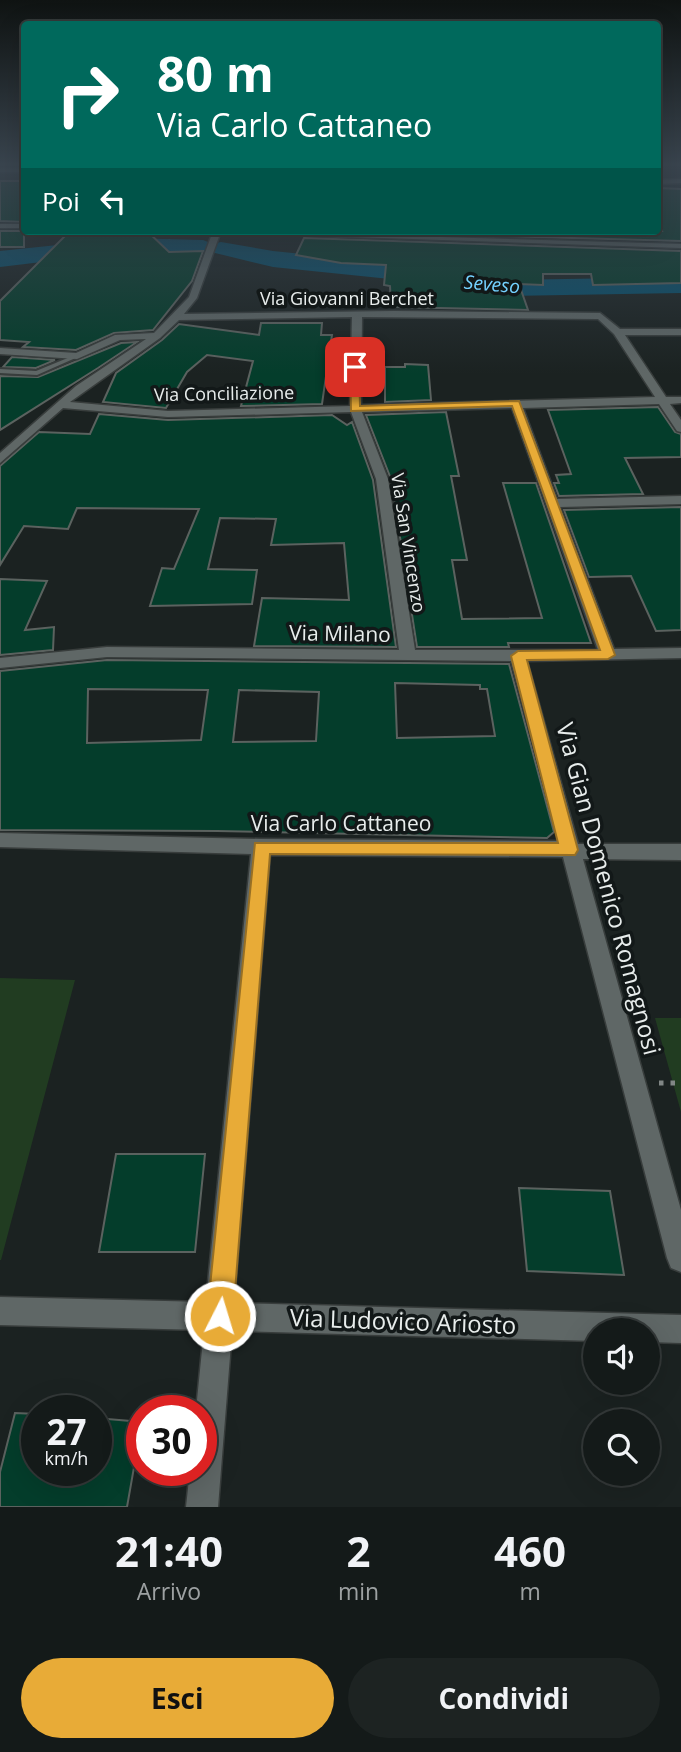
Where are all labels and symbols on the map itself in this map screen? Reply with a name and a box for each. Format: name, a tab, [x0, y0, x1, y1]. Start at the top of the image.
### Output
water label: Seveso	[463, 269, 521, 299]
street label: Via Giovanni Berchet	[260, 286, 434, 310]
pin	[325, 337, 385, 397]
street label: Via Conciliazione	[154, 380, 294, 406]
street label: Via San Vincenzo	[386, 471, 432, 614]
street label: Via Milano	[289, 618, 391, 648]
street label: Via Gian Domenico Romagnosi	[549, 719, 670, 1058]
street label: Via Carlo Cattaneo	[251, 809, 431, 837]
position arrow	[183, 1279, 257, 1353]
street label: Via Ludovico Ariosto	[289, 1300, 517, 1341]
speed limit sign: 30	[126, 1395, 217, 1486]

